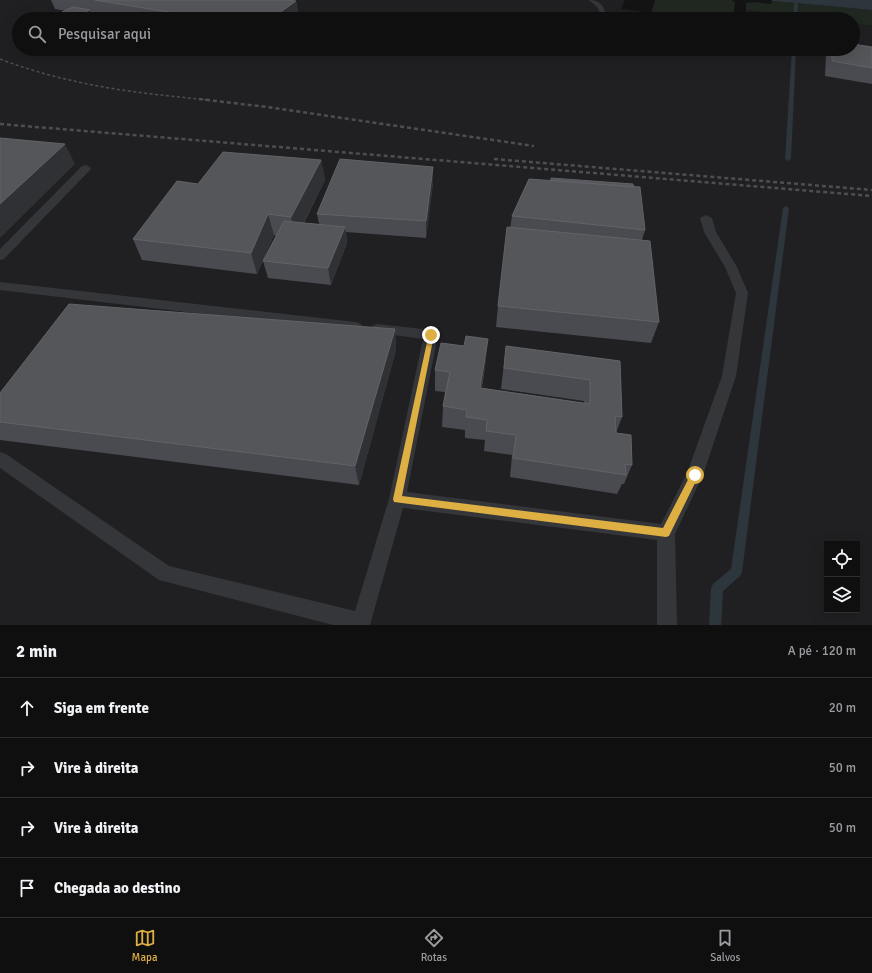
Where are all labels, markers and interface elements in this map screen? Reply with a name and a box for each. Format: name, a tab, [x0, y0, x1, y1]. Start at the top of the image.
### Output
search box	[12, 12, 860, 56]
icon: search	[26, 23, 48, 45]
text: Pesquisar aqui	[58, 25, 151, 43]
route end	[422, 326, 440, 344]
route start	[686, 466, 704, 484]
map controls	[824, 541, 860, 613]
button: locate	[824, 541, 860, 577]
button: layers	[824, 577, 860, 613]
text: 2 min	[16, 641, 57, 662]
text: A pé · 120 m	[788, 643, 856, 659]
icon: ahead	[16, 697, 38, 719]
text: Siga em frente	[54, 699, 149, 717]
text: 20 m	[829, 700, 856, 716]
icon: right	[16, 757, 38, 779]
text: Vire à direita	[54, 759, 138, 777]
text: 50 m	[829, 760, 856, 776]
icon: right	[16, 817, 38, 839]
text: Vire à direita	[54, 819, 138, 837]
text: 50 m	[829, 820, 856, 836]
icon: arrive	[16, 877, 38, 899]
text: Chegada ao destino	[54, 879, 181, 897]
tab: Mapa	[132, 927, 157, 964]
tab: Rotas	[421, 927, 447, 964]
tab: Salvos	[710, 927, 740, 964]

